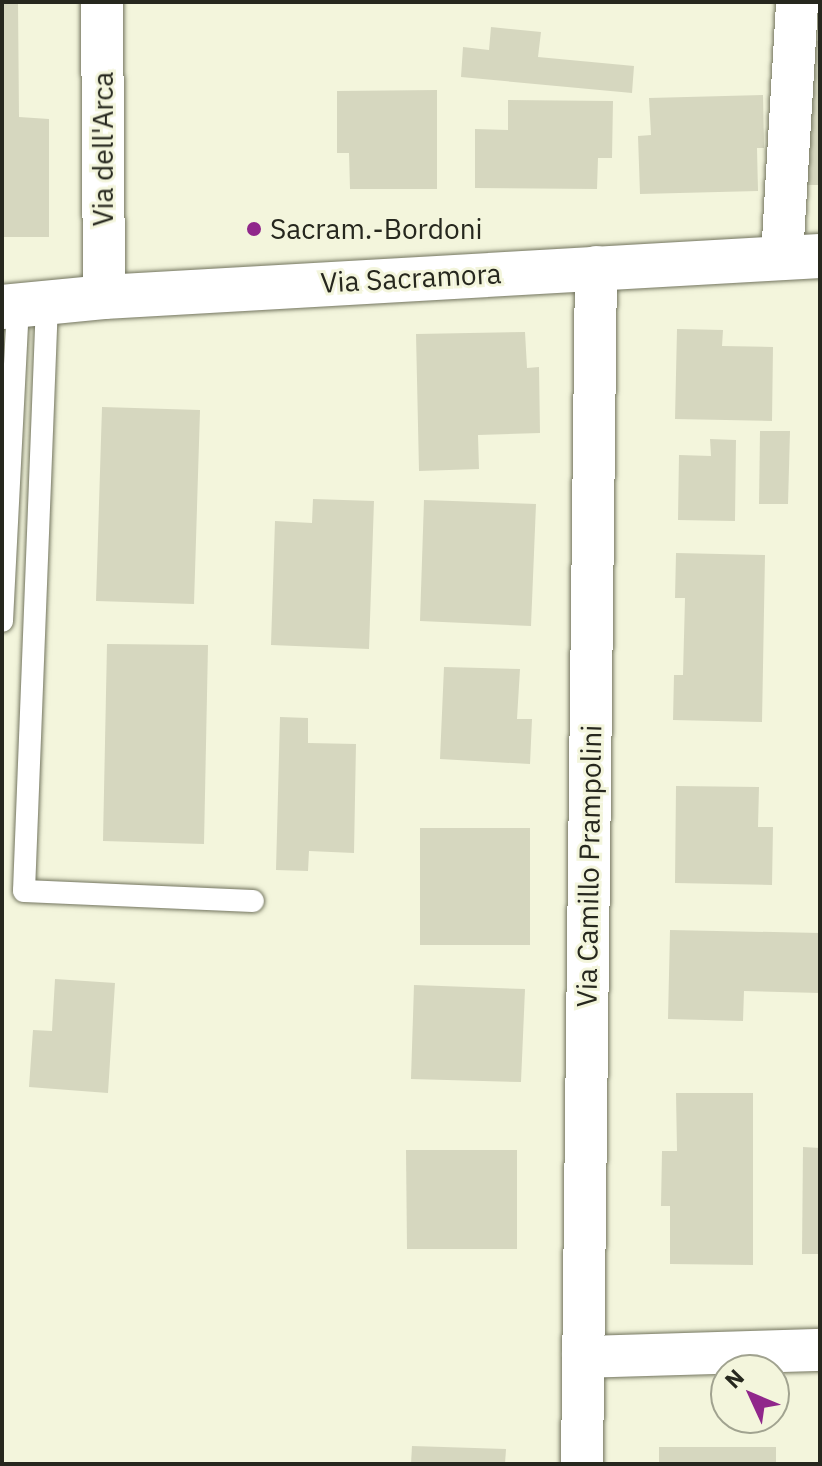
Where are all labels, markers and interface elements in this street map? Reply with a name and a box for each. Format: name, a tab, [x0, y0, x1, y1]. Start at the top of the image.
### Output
street label: Via dell'Arca	[86, 72, 120, 226]
place label: Sacram.-Bordoni	[270, 212, 483, 246]
marker: Sacram.-Bordoni	[245, 220, 263, 238]
street label: Via Sacramora	[320, 256, 502, 300]
street label: Via Camillo Prampolini	[570, 724, 608, 1008]
north arrow	[710, 1354, 790, 1434]
text: N	[718, 1363, 750, 1394]

